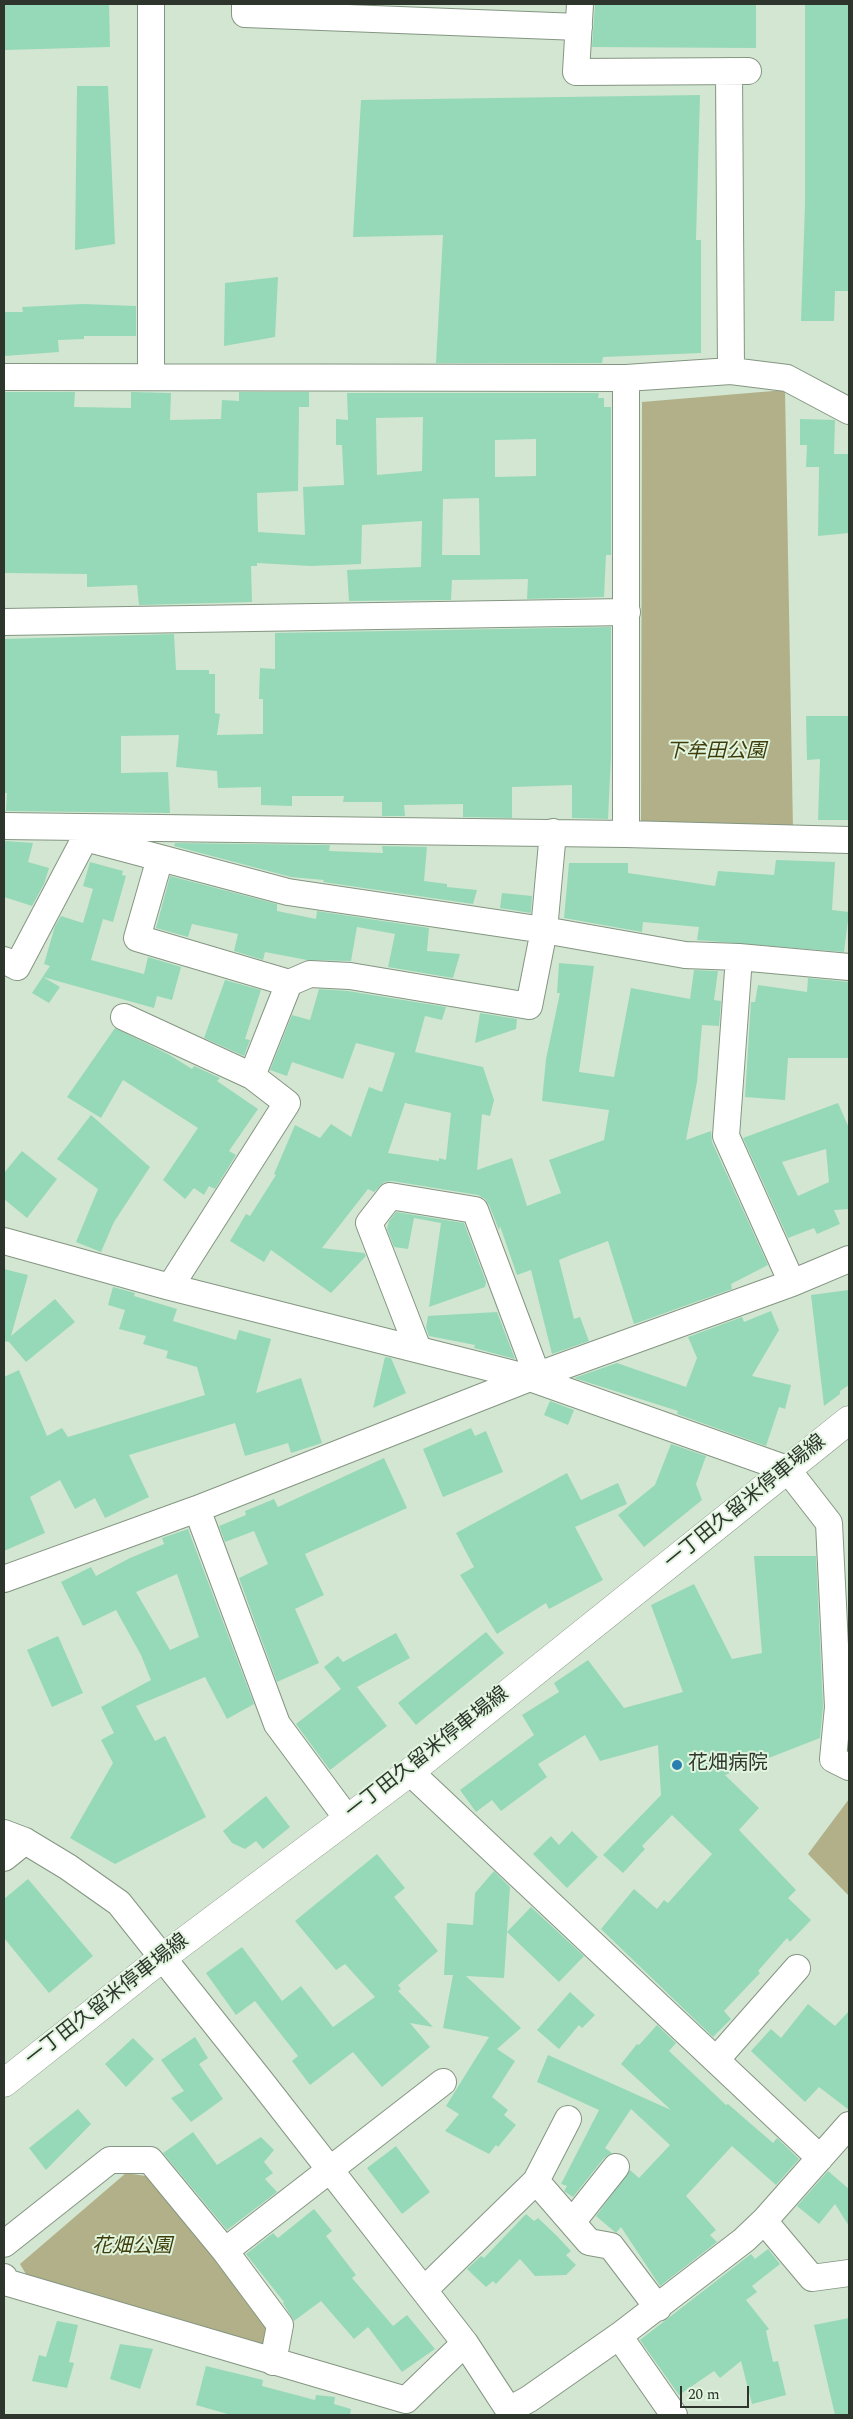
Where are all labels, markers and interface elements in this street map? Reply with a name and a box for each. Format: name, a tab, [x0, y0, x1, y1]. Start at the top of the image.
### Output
park label: 下牟田公園	[666, 741, 766, 765]
street label: 一丁田久留米停車場線	[661, 1431, 831, 1575]
street label: 一丁田久留米停車場線	[342, 1683, 514, 1825]
place label: 花畑病院	[688, 1753, 768, 1777]
marker: 花畑病院	[670, 1758, 684, 1772]
street label: 一丁田久留米停車場線	[22, 1930, 194, 2072]
park label: 花畑公園	[92, 2236, 172, 2260]
scale bar	[683, 2376, 752, 2408]
text: 20 m	[688, 2383, 720, 2406]

